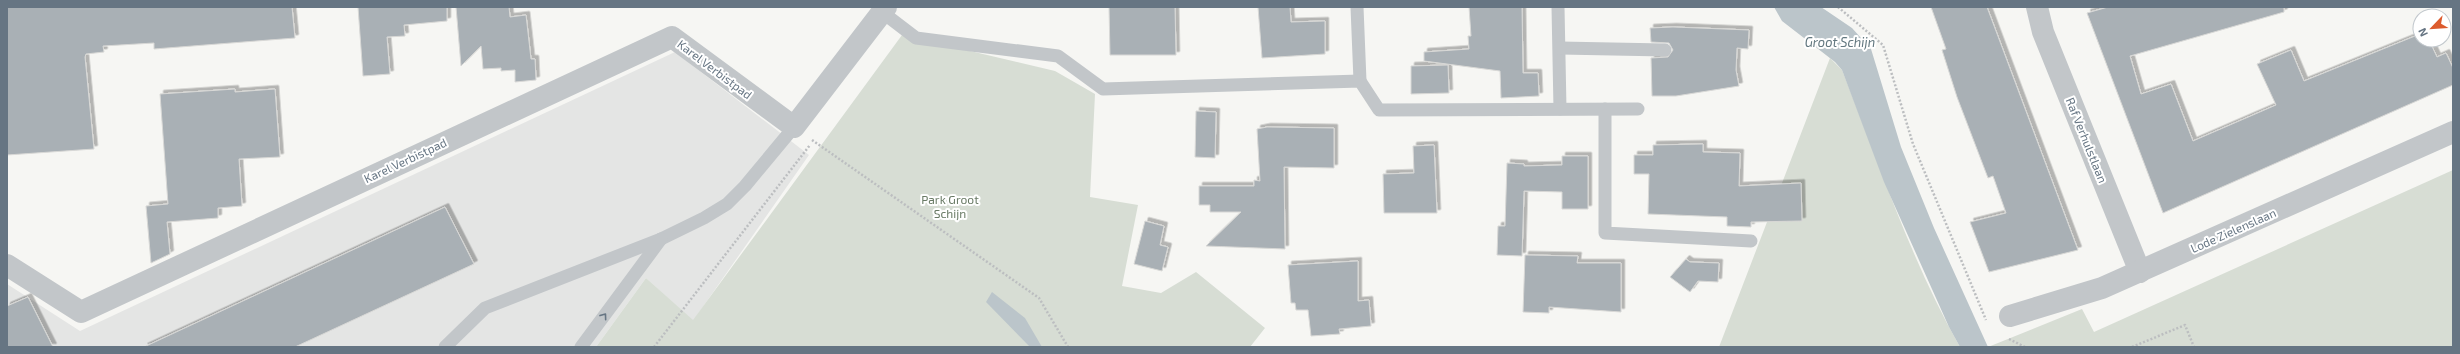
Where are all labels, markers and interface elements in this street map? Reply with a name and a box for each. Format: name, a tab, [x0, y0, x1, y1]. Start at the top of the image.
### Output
north arrow	[2412, 8, 2452, 48]
text: N	[2415, 26, 2430, 39]
water label: Groot Schijn	[1805, 34, 1875, 50]
street label: Karel Verbistpad	[675, 36, 755, 102]
street label: Raf Verhulstlaan	[2064, 95, 2110, 185]
street label: Karel Verbistpad	[362, 135, 448, 185]
park label: Park Groot Schijn	[921, 192, 979, 221]
street label: Lode Zielenslaan	[2188, 205, 2278, 255]
one-way arrow	[600, 313, 607, 320]

